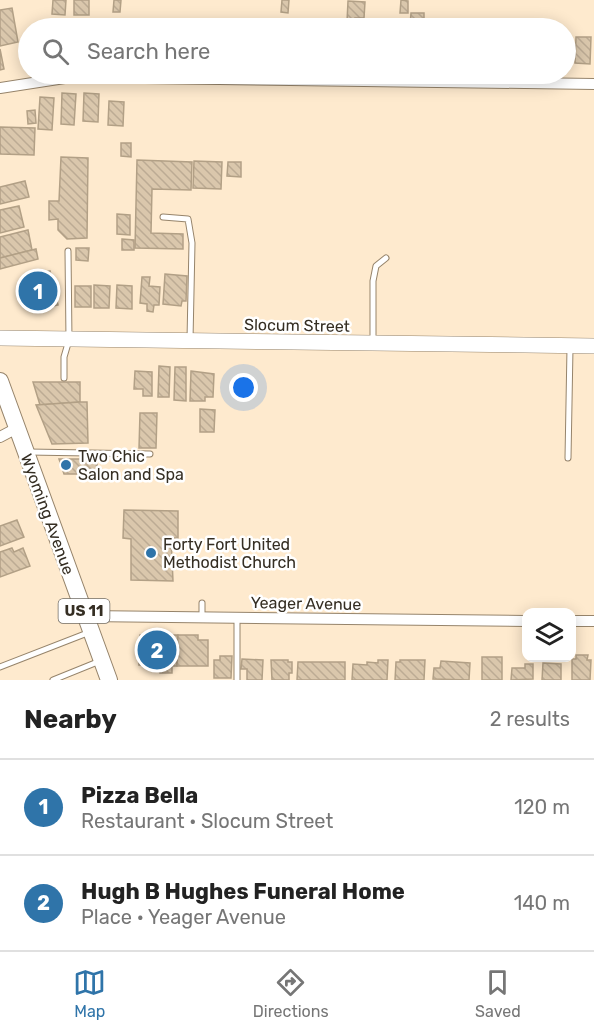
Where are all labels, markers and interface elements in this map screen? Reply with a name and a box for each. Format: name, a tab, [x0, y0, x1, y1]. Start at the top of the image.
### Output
search box	[18, 18, 576, 84]
icon: search	[39, 35, 72, 68]
text: Search here	[87, 38, 210, 65]
pin: 1	[18, 268, 57, 314]
street label: Slocum Street	[244, 315, 350, 336]
your location	[229, 373, 258, 402]
place label: Two Chic Salon and Spa	[78, 447, 184, 484]
street label: Wyoming Avenue	[17, 451, 78, 577]
marker: Two Chic Salon and Spa	[59, 458, 73, 472]
place label: Forty Fort United Methodist Church	[163, 535, 296, 572]
marker: Forty Fort United Methodist Church	[144, 546, 158, 560]
street label: Yeager Avenue	[251, 593, 361, 614]
road number: US 11	[58, 599, 110, 623]
map controls	[522, 608, 576, 662]
button: layers	[522, 608, 576, 662]
pin: 2	[138, 628, 176, 672]
text: Nearby	[24, 704, 117, 735]
text: 2 results	[490, 707, 570, 731]
text: Pizza Bella	[81, 782, 198, 809]
text: 1	[39, 795, 48, 819]
text: 120 m	[514, 795, 570, 819]
text: Restaurant · Slocum Street	[81, 809, 333, 833]
text: Hugh B Hughes Funeral Home	[81, 878, 405, 905]
text: 2	[37, 891, 50, 915]
text: 140 m	[514, 891, 570, 915]
text: Place · Yeager Avenue	[81, 905, 286, 929]
tab: Map	[73, 966, 106, 1021]
tab: Directions	[253, 966, 329, 1021]
tab: Saved	[475, 966, 521, 1021]

